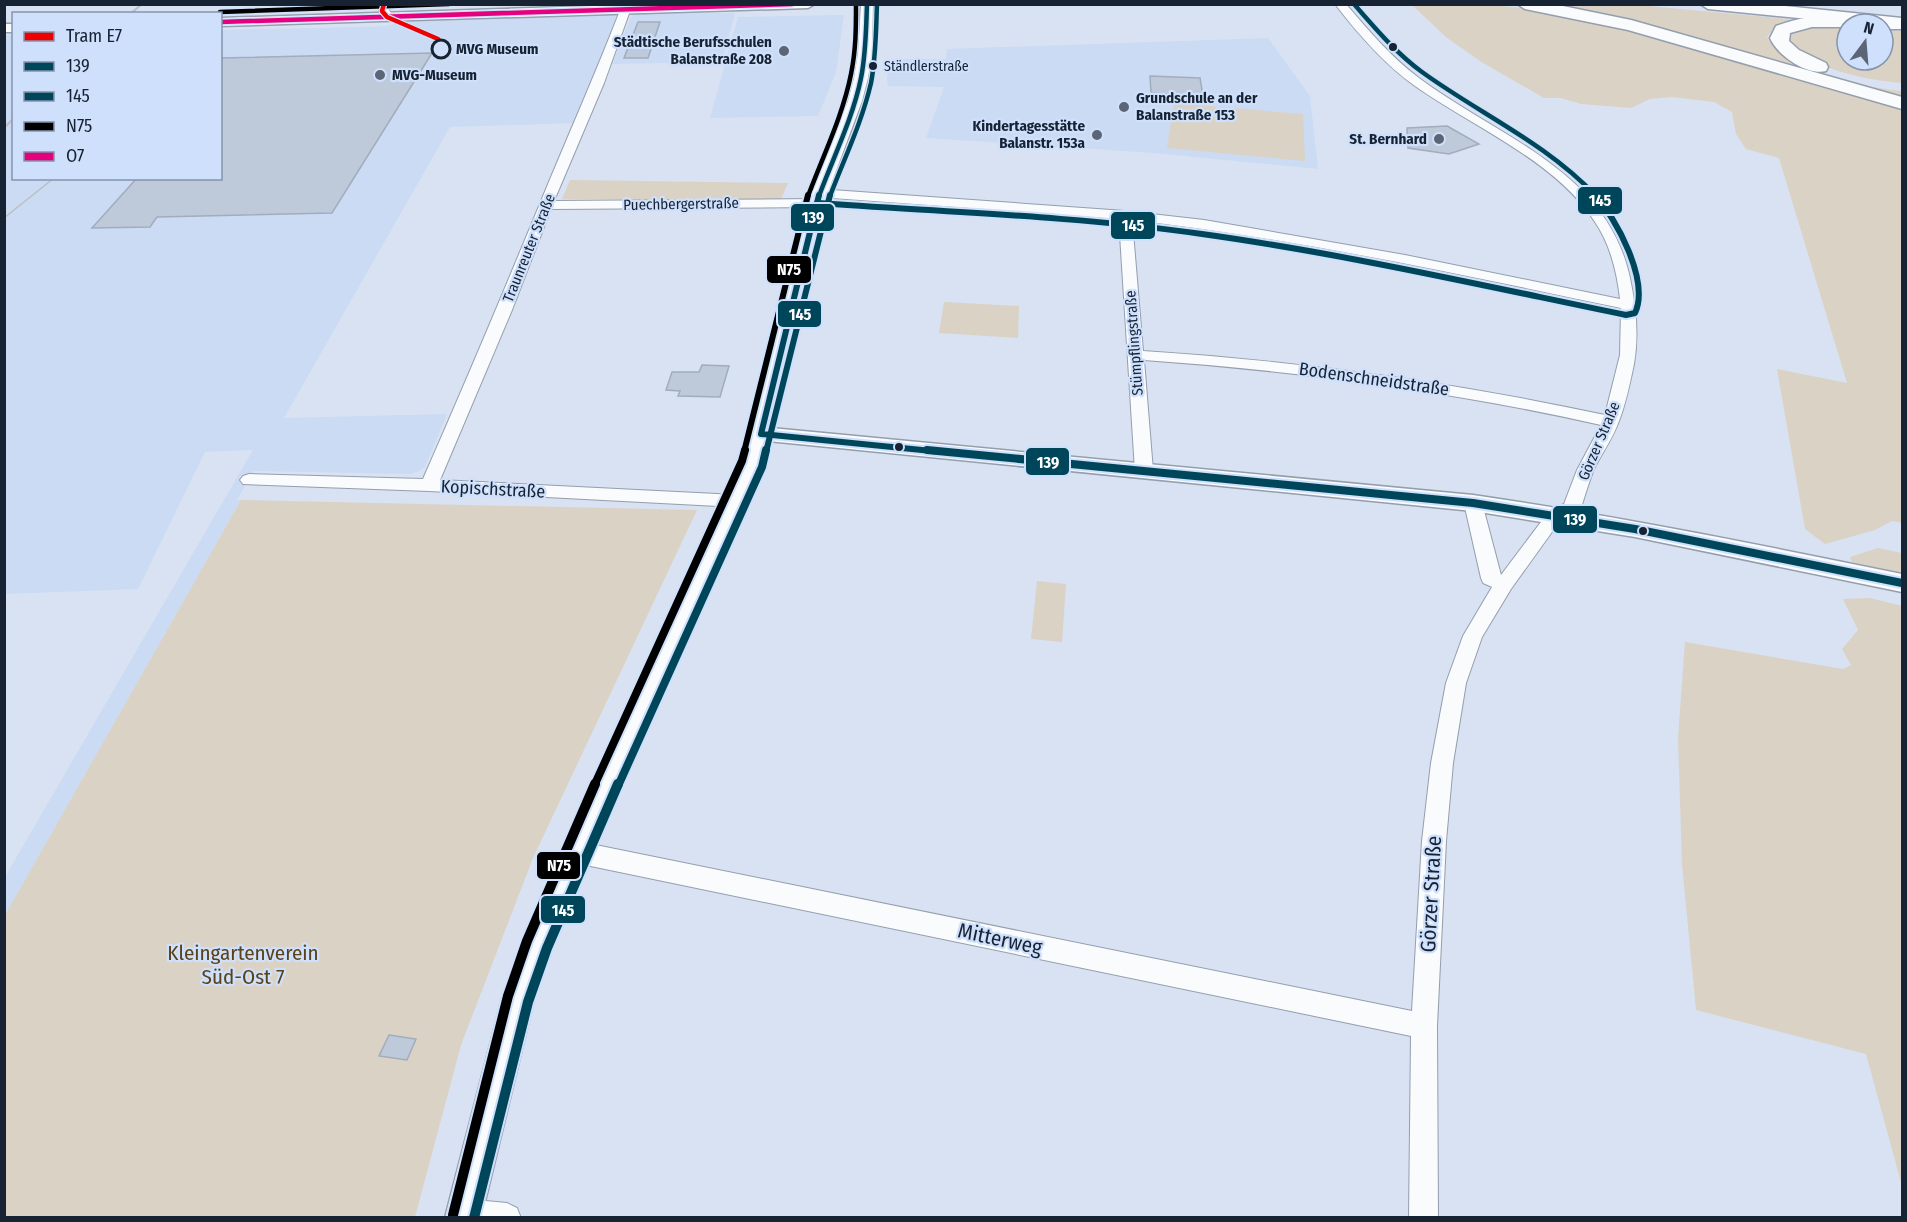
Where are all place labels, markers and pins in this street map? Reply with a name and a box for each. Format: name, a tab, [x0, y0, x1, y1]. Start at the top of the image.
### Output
place label: Städtische Berufsschulen Balanstraße 208	[614, 33, 772, 68]
marker: MVG Museum	[431, 39, 451, 59]
place label: MVG Museum	[456, 40, 538, 58]
unlabelled marker	[1387, 41, 1399, 53]
marker: Städtische Berufsschulen Balanstraße 208	[777, 44, 791, 58]
place label: Ständlerstraße	[884, 58, 969, 75]
marker: Ständlerstraße	[867, 60, 879, 72]
place label: MVG-Museum	[392, 66, 477, 84]
marker: MVG-Museum	[373, 68, 387, 82]
place label: Grundschule an der Balanstraße 153	[1136, 89, 1258, 124]
marker: Grundschule an der Balanstraße 153	[1117, 100, 1131, 114]
place label: Kindertagesstätte Balanstr. 153a	[973, 117, 1086, 152]
marker: Kindertagesstätte Balanstr. 153a	[1090, 128, 1104, 142]
place label: St. Bernhard	[1349, 130, 1427, 148]
marker: St. Bernhard	[1432, 132, 1446, 146]
unlabelled marker	[893, 441, 905, 453]
unlabelled marker	[1637, 525, 1649, 537]

